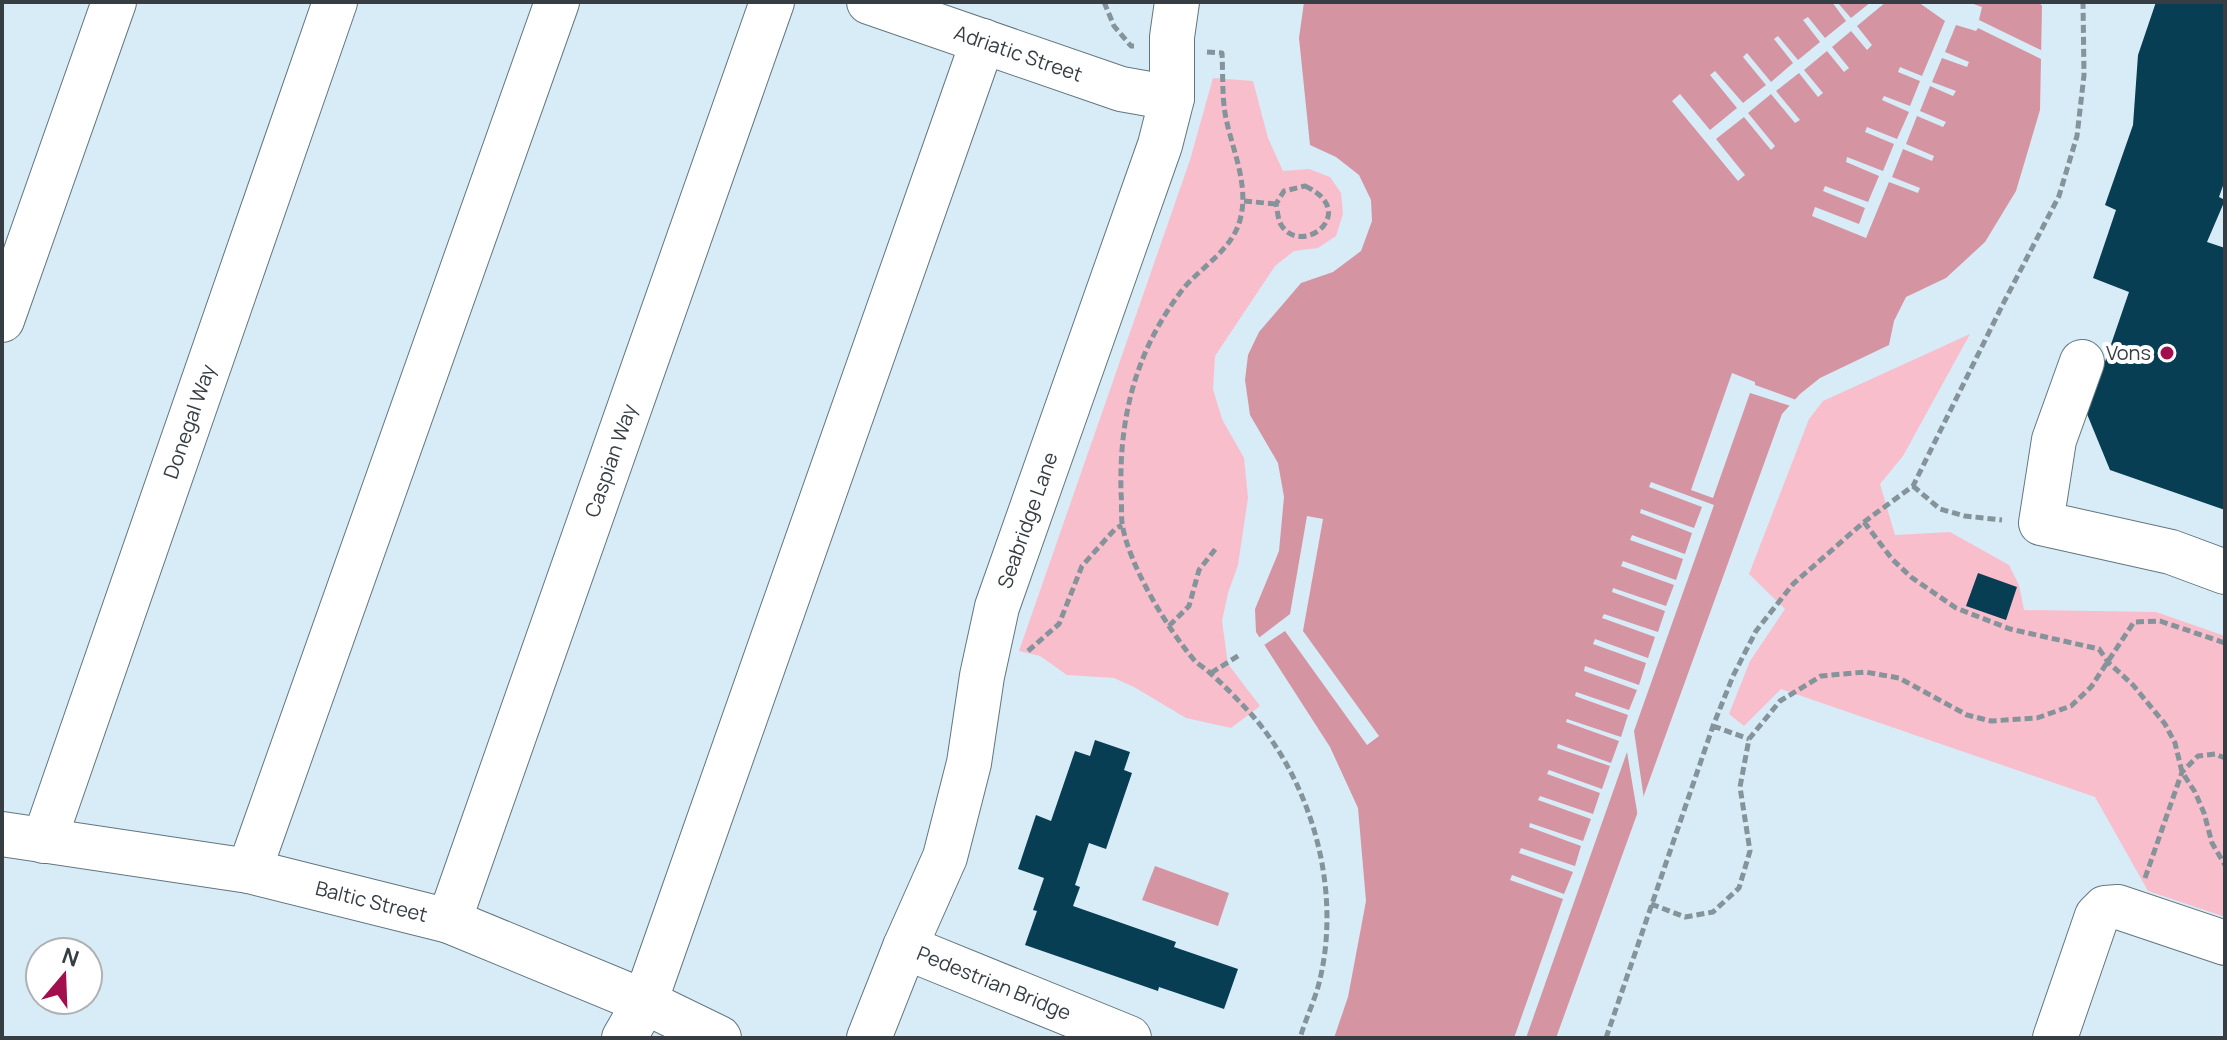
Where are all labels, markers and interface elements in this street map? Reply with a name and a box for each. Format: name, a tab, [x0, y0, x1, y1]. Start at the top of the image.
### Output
street label: Adriatic Street	[951, 18, 1086, 88]
place label: Vons	[2106, 339, 2151, 366]
marker: Vons	[2158, 344, 2176, 362]
street label: Donegal Way	[157, 360, 221, 482]
street label: Caspian Way	[578, 400, 643, 521]
street label: Seabridge Lane	[991, 448, 1064, 592]
street label: Baltic Street	[313, 874, 430, 928]
north arrow	[24, 936, 104, 1016]
street label: Pedestrian Bridge	[913, 939, 1075, 1026]
text: N	[58, 940, 83, 974]

